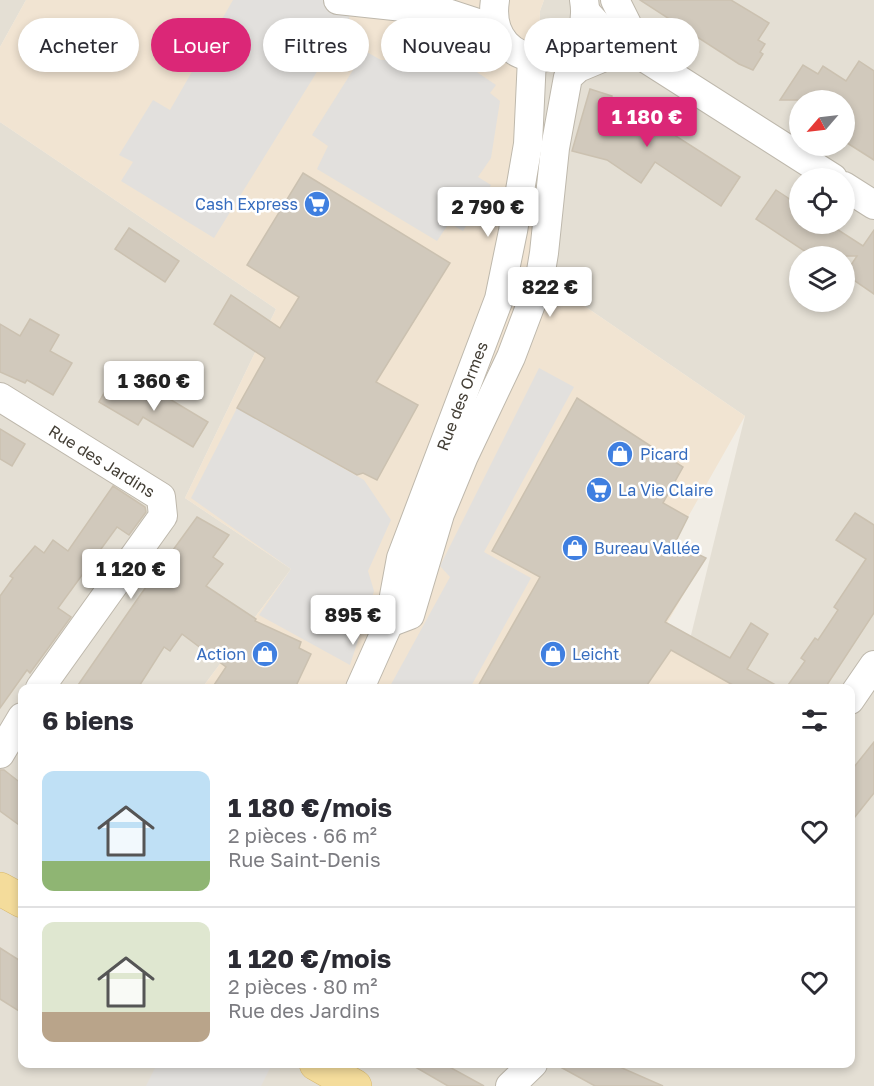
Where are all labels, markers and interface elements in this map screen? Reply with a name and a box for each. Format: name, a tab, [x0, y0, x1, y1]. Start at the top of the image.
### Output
chip: Acheter	[18, 18, 139, 72]
chip: Louer	[151, 18, 251, 72]
chip: Filtres	[263, 18, 369, 72]
chip: Nouveau	[381, 18, 512, 72]
chip: Appartement	[524, 18, 699, 72]
north arrow	[789, 90, 855, 156]
map controls	[789, 90, 855, 312]
pin: 1 180 €	[592, 97, 702, 148]
text: 1 180 €	[612, 104, 682, 128]
button: locate	[789, 168, 855, 234]
pin: 2 790 €	[433, 187, 543, 238]
supermarket icon: Cash Express	[302, 189, 332, 219]
place label: Cash Express	[195, 194, 298, 214]
text: 2 790 €	[452, 194, 524, 218]
button: layers	[789, 246, 855, 312]
pin: 822 €	[508, 267, 592, 318]
text: 822 €	[522, 274, 578, 298]
street label: Rue des Ormes	[432, 339, 492, 453]
pin: 1 360 €	[99, 361, 209, 412]
text: 1 360 €	[118, 368, 190, 392]
street label: Rue des Jardins	[45, 420, 159, 502]
shop icon: Picard	[605, 439, 635, 469]
place label: Picard	[640, 444, 688, 464]
supermarket icon: La Vie Claire	[584, 475, 614, 505]
place label: La Vie Claire	[618, 480, 713, 500]
shop icon: Bureau Vallée	[560, 533, 590, 563]
place label: Bureau Vallée	[594, 538, 700, 558]
pin: 1 120 €	[76, 549, 186, 600]
text: 1 120 €	[96, 556, 166, 580]
pin: 895 €	[311, 595, 395, 646]
text: 895 €	[325, 602, 381, 626]
shop icon: Action	[250, 639, 280, 669]
shop icon: Leicht	[538, 639, 568, 669]
place label: Action	[197, 644, 246, 664]
place label: Leicht	[572, 644, 619, 664]
icon: filters	[798, 704, 831, 737]
text: 6 biens	[42, 705, 134, 736]
text: 1 180 €/mois	[228, 792, 392, 823]
icon: home	[90, 795, 162, 867]
icon: heart	[798, 815, 831, 848]
text: 2 pièces · 66 m²	[228, 823, 377, 847]
text: Rue Saint-Denis	[228, 847, 381, 871]
text: 1 120 €/mois	[228, 943, 391, 974]
icon: home	[90, 946, 162, 1018]
icon: heart	[798, 966, 831, 999]
text: 2 pièces · 80 m²	[228, 974, 377, 998]
text: Rue des Jardins	[228, 998, 380, 1022]

